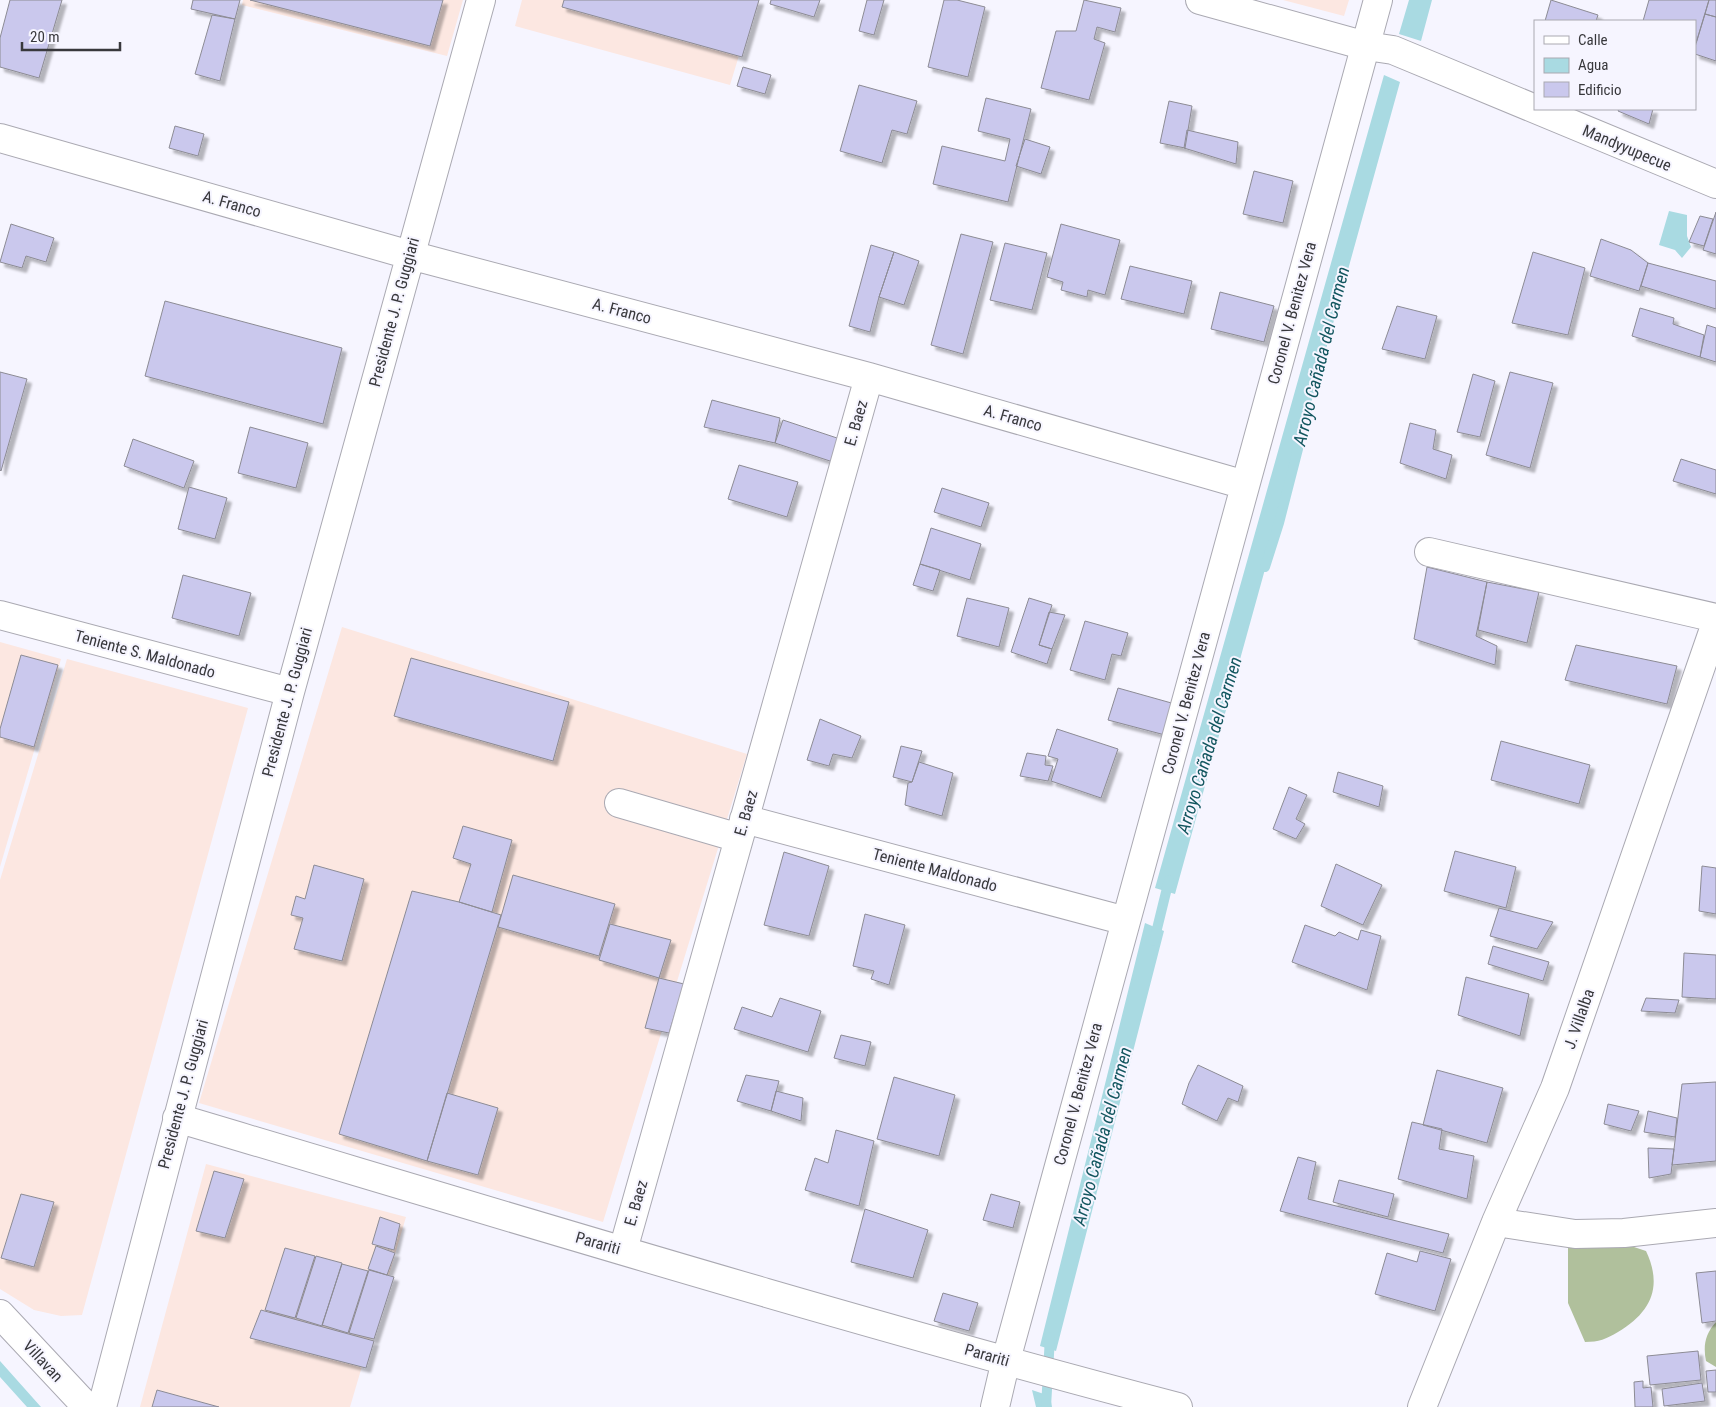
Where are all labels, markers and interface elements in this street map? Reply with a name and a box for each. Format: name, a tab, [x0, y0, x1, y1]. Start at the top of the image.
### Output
scale bar	[22, 20, 120, 52]
legend	[1534, 20, 1696, 110]
text: 20 m	[30, 28, 60, 46]
text: Calle	[1578, 31, 1608, 49]
text: Agua	[1578, 56, 1608, 74]
text: Edificio	[1578, 81, 1621, 99]
street label: Mandyyupecue	[1580, 121, 1674, 175]
street label: A. Franco	[201, 187, 263, 221]
street label: Presidente J. P. Guggiari	[365, 235, 423, 389]
street label: Coronel V. Benitez Vera	[1264, 240, 1320, 386]
water label: Arroyo Cañada del Carmen	[1288, 264, 1353, 449]
street label: A. Franco	[591, 294, 653, 328]
street label: E. Baez	[840, 398, 872, 448]
street label: A. Franco	[982, 401, 1044, 435]
street label: Presidente J. P. Guggiari	[258, 625, 316, 779]
street label: Teniente S. Maldonado	[73, 626, 217, 682]
street label: Coronel V. Benitez Vera	[1158, 630, 1214, 776]
water label: Arroyo Cañada del Carmen	[1172, 654, 1246, 837]
street label: E. Baez	[730, 788, 762, 838]
street label: Teniente Maldonado	[871, 844, 999, 896]
street label: J. Villalba	[1560, 986, 1598, 1052]
street label: Presidente J. P. Guggiari	[154, 1017, 212, 1171]
street label: Coronel V. Benitez Vera	[1050, 1021, 1106, 1167]
water label: Arroyo Cañada del Carmen	[1068, 1045, 1136, 1228]
street label: E. Baez	[620, 1178, 652, 1228]
street label: Parariti	[573, 1228, 623, 1258]
street label: Villavan	[19, 1336, 67, 1386]
street label: Parariti	[962, 1340, 1012, 1370]

